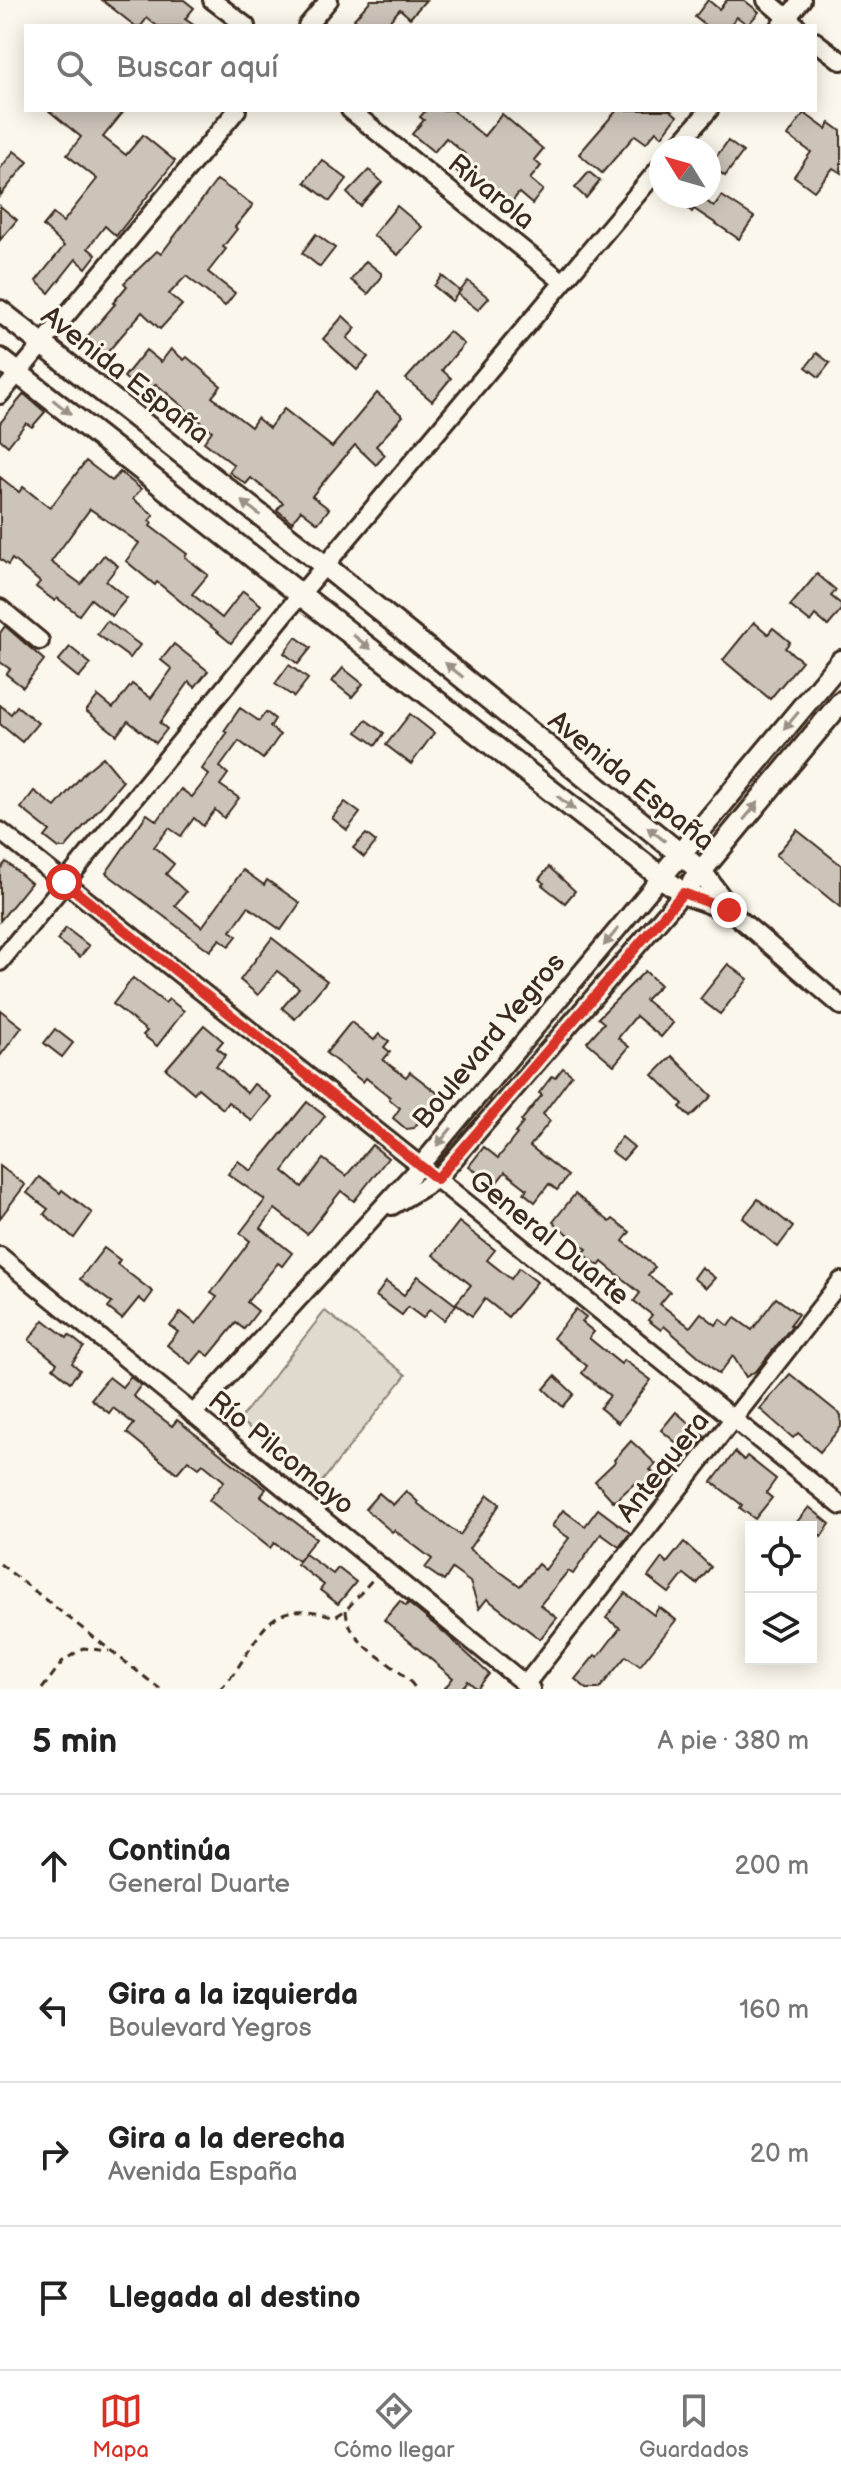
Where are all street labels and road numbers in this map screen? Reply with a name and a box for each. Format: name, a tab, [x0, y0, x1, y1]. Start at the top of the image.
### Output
street label: Rivarola	[441, 147, 541, 237]
street label: Avenida España	[35, 299, 216, 451]
street label: Avenida España	[541, 704, 721, 858]
street label: Boulevard Yegros	[406, 946, 572, 1136]
street label: General Duarte	[463, 1164, 636, 1313]
street label: Río Pilcomayo	[202, 1384, 361, 1522]
street label: Antequera	[610, 1405, 717, 1529]

